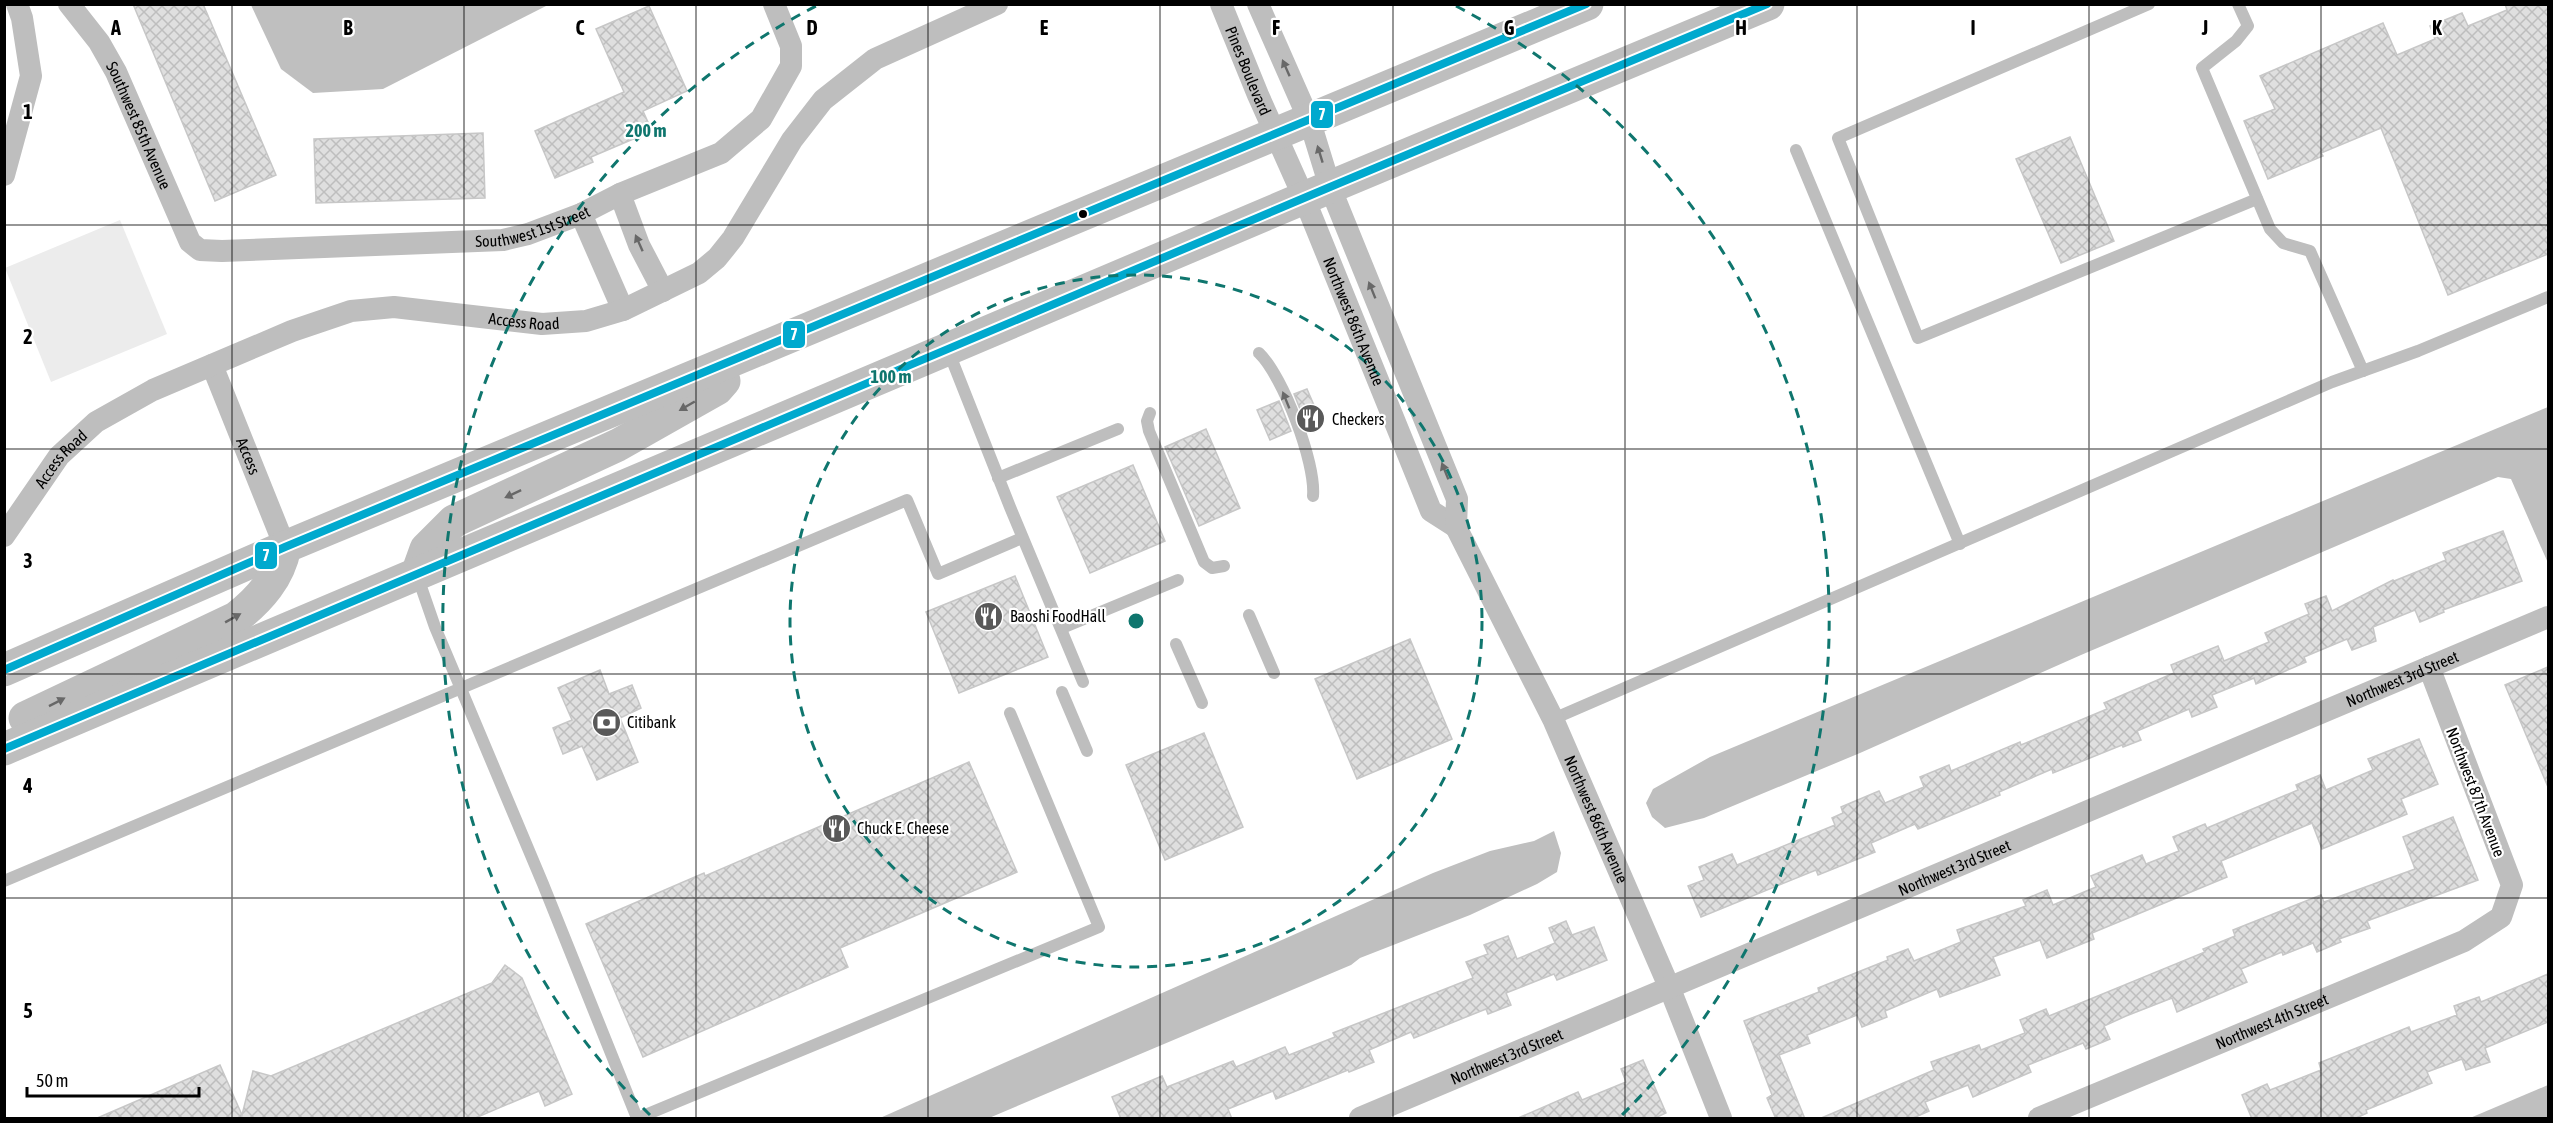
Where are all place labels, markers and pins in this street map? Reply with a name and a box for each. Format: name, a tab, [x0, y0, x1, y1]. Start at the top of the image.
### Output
unlabelled marker	[1077, 208, 1089, 220]
restaurant icon: Checkers	[1295, 403, 1327, 435]
place label: Checkers	[1332, 410, 1385, 428]
restaurant icon: Baoshi FoodHall	[973, 600, 1005, 632]
place label: Baoshi FoodHall	[1010, 607, 1107, 625]
centre of rings	[1126, 611, 1146, 631]
bank icon: Citibank	[590, 706, 622, 738]
place label: Citibank	[627, 713, 676, 731]
restaurant icon: Chuck E. Cheese	[820, 812, 852, 844]
place label: Chuck E. Cheese	[857, 819, 949, 837]

